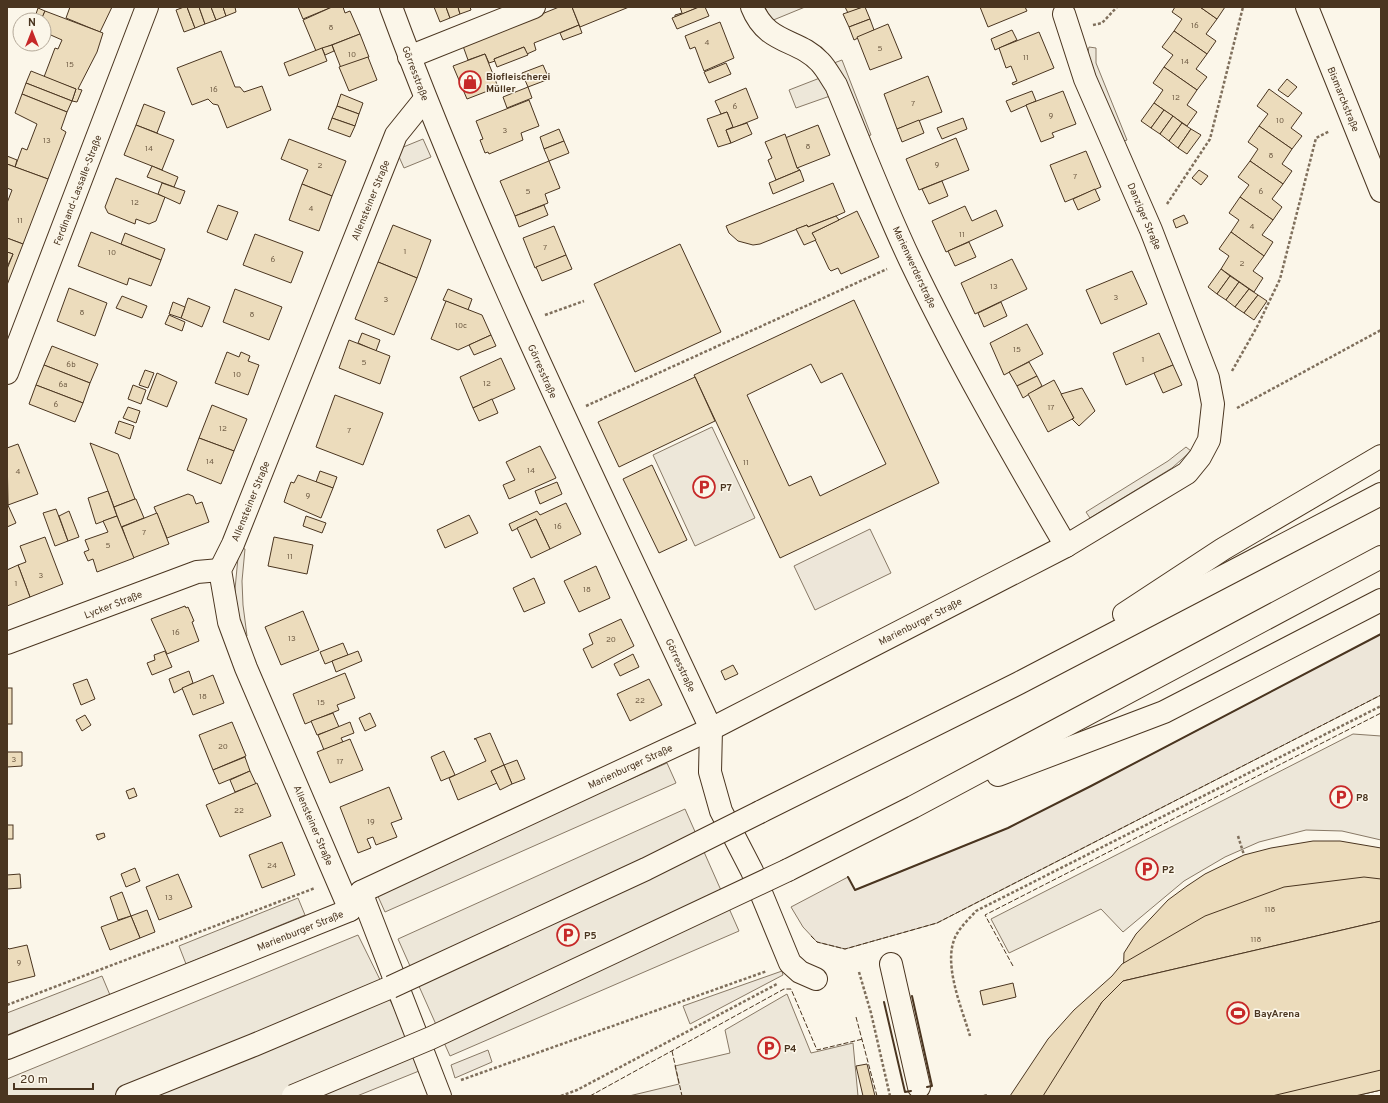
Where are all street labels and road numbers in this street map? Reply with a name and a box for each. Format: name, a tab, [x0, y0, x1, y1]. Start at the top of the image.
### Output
street label: Görresstraße	[398, 44, 431, 103]
street label: Bismarckstraße	[1324, 65, 1362, 134]
street label: Ferdinand-Lassalle-Straße	[51, 133, 106, 248]
street label: Allensteiner Straße	[349, 158, 394, 243]
street label: Danziger Straße	[1124, 181, 1164, 252]
street label: Marienwerderstraße	[889, 224, 938, 311]
street label: Görresstraße	[524, 343, 559, 401]
street label: Allensteiner Straße	[229, 459, 274, 544]
street label: Lycker Straße	[83, 588, 144, 622]
street label: Marienburger Straße	[877, 596, 965, 649]
street label: Görresstraße	[662, 637, 698, 695]
street label: Marienburger Straße	[586, 742, 675, 793]
street label: Allensteiner Straße	[290, 783, 335, 868]
street label: Marienburger Straße	[255, 908, 346, 955]

